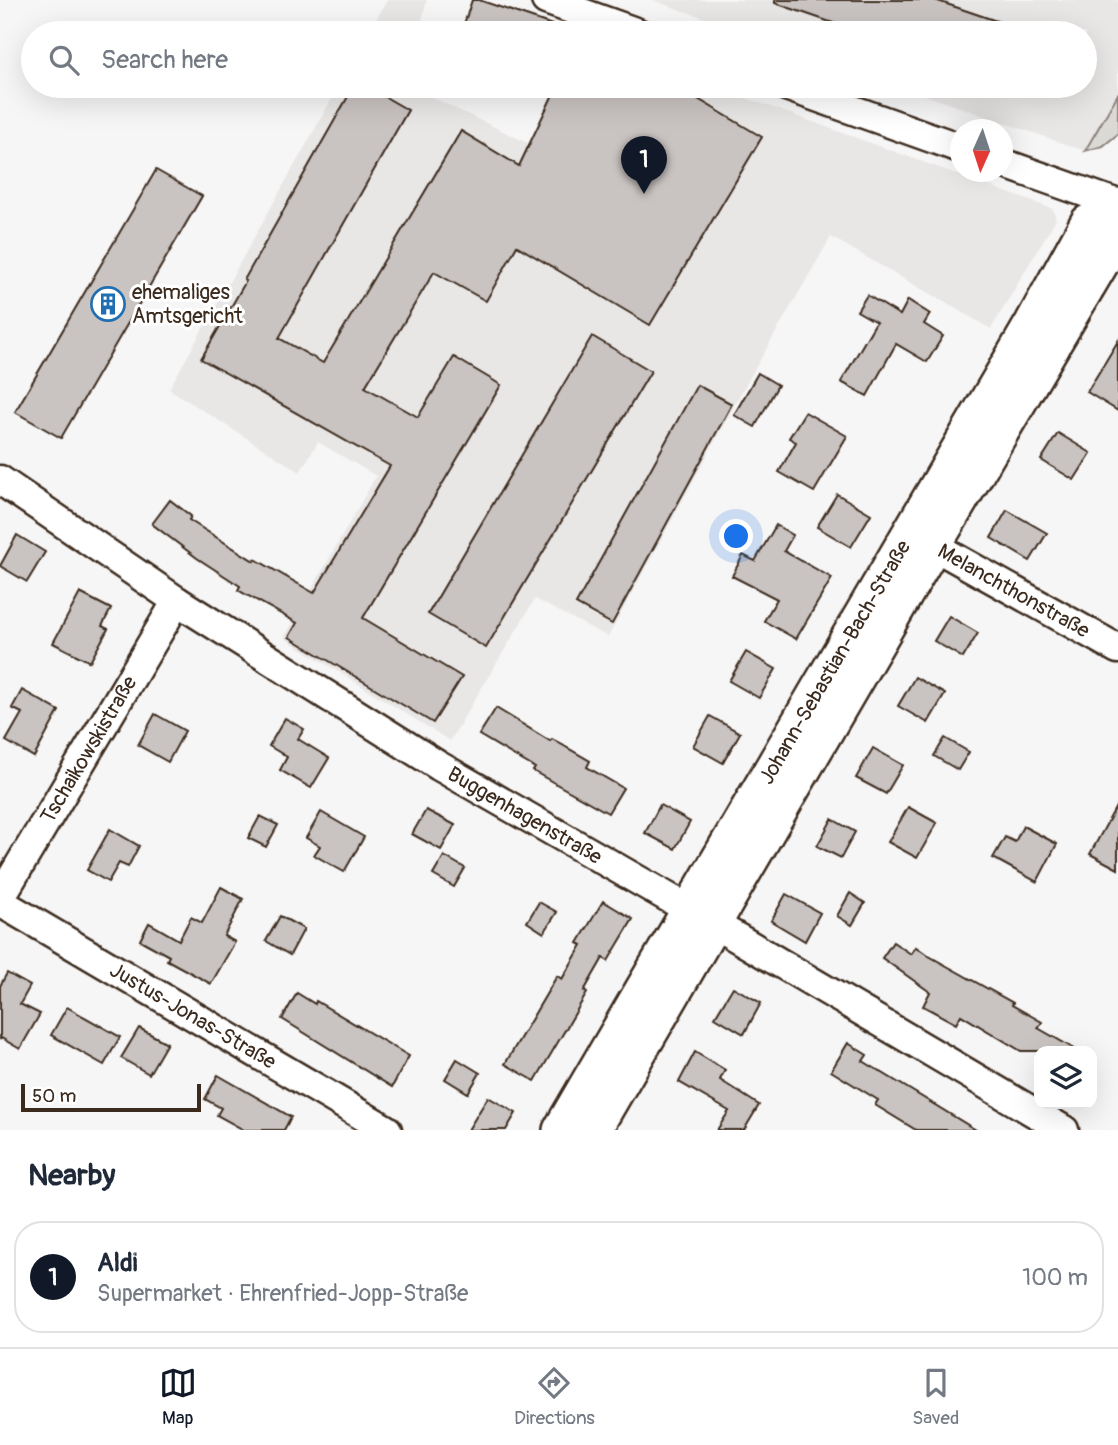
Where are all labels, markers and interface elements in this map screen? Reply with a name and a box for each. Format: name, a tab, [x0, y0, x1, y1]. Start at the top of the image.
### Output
search box	[21, 21, 1097, 98]
icon: search	[45, 41, 83, 79]
text: Search here	[101, 44, 228, 76]
north arrow	[950, 119, 1013, 182]
pin: 1	[621, 136, 667, 194]
place label: ehemaliges Amtsgericht	[132, 279, 243, 330]
building icon: ehemaliges Amtsgericht	[89, 285, 127, 323]
your location	[719, 519, 753, 553]
street label: Johann-Sebastian-Bach-Straße	[753, 535, 917, 789]
street label: Melanchthonstraße	[933, 538, 1095, 645]
street label: Tschaikowskistraße	[35, 670, 144, 828]
street label: Buggenhagenstraße	[442, 761, 607, 871]
street label: Justus-Jonas-Straße	[105, 957, 281, 1076]
map controls	[1034, 1046, 1097, 1109]
button: layers	[1034, 1046, 1097, 1109]
scale bar	[21, 1081, 201, 1113]
text: 50 m	[32, 1084, 76, 1108]
text: Nearby	[28, 1157, 115, 1194]
text: Aldi	[97, 1247, 137, 1279]
text: 1	[49, 1263, 58, 1292]
text: 100 m	[1022, 1263, 1088, 1292]
text: Supermarket · Ehrenfried-Jopp-Straße	[97, 1279, 468, 1308]
tab: Map	[159, 1364, 197, 1430]
tab: Directions	[514, 1364, 595, 1430]
tab: Saved	[912, 1364, 959, 1430]

